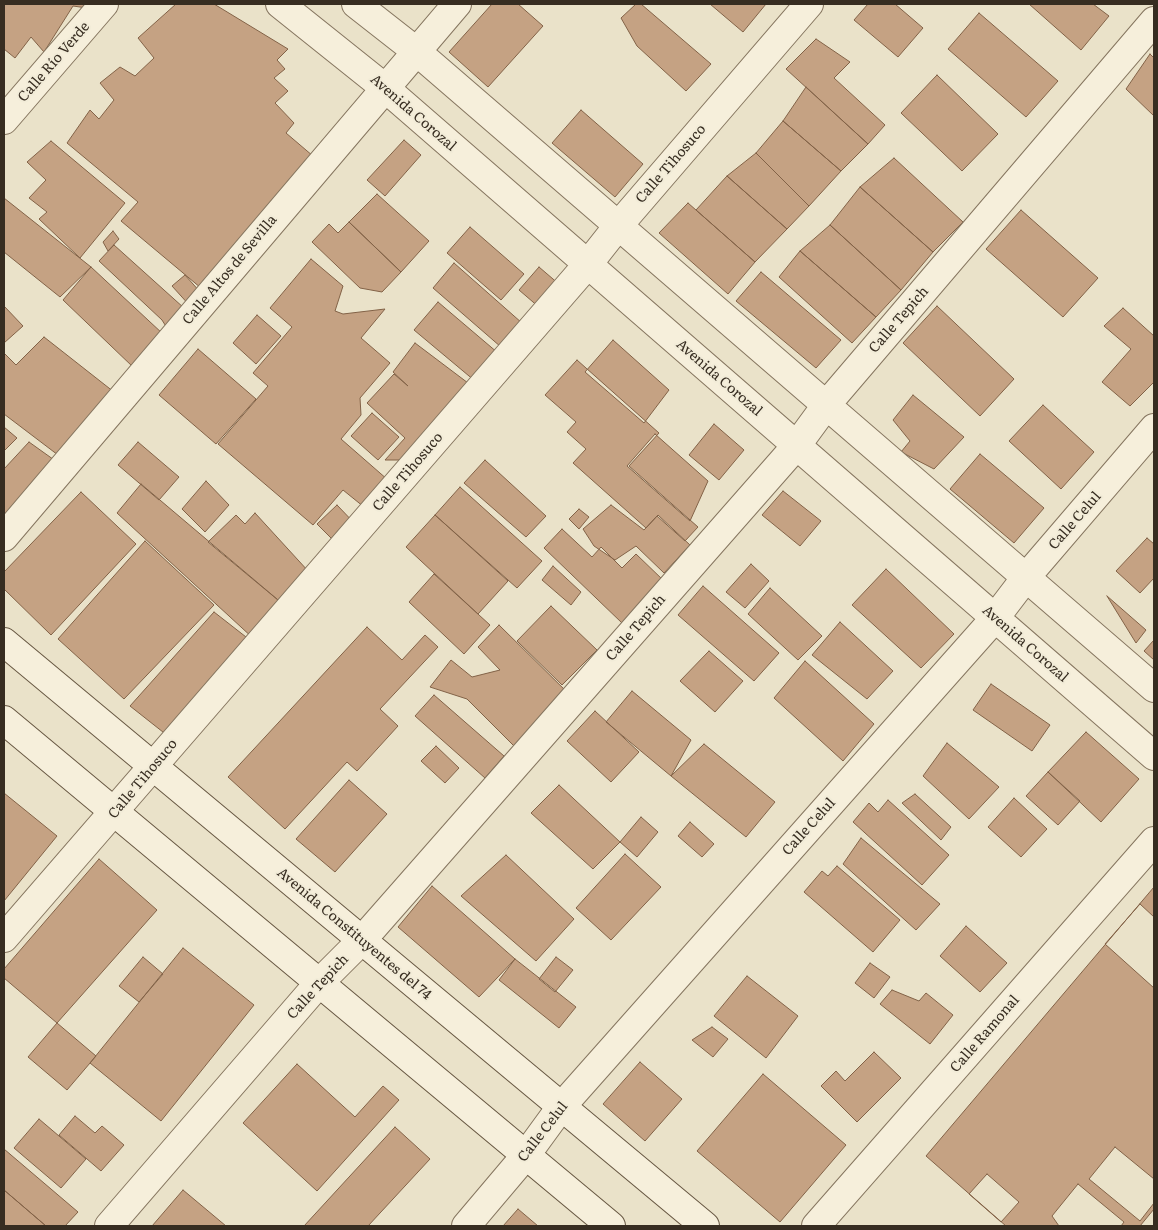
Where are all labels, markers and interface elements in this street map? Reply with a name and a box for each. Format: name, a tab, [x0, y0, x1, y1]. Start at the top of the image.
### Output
street label: Calle Río Verde	[15, 19, 93, 105]
street label: Avenida Corozal	[367, 71, 459, 155]
street label: Calle Tihosuco	[632, 121, 710, 207]
street label: Calle Altos de Sevilla	[179, 212, 281, 328]
street label: Calle Tepich	[866, 283, 932, 357]
street label: Avenida Corozal	[673, 336, 765, 420]
street label: Calle Tihosuco	[369, 429, 447, 515]
street label: Calle Celul	[1045, 489, 1105, 553]
street label: Calle Tepich	[603, 591, 669, 665]
street label: Avenida Corozal	[979, 602, 1071, 686]
street label: Calle Tihosuco	[105, 736, 181, 822]
street label: Calle Celul	[779, 795, 839, 859]
street label: Avenida Constituyentes del 74	[273, 864, 435, 1004]
street label: Calle Tepich	[284, 951, 352, 1023]
street label: Calle Ramonal	[947, 992, 1023, 1076]
street label: Calle Celul	[514, 1099, 572, 1165]

